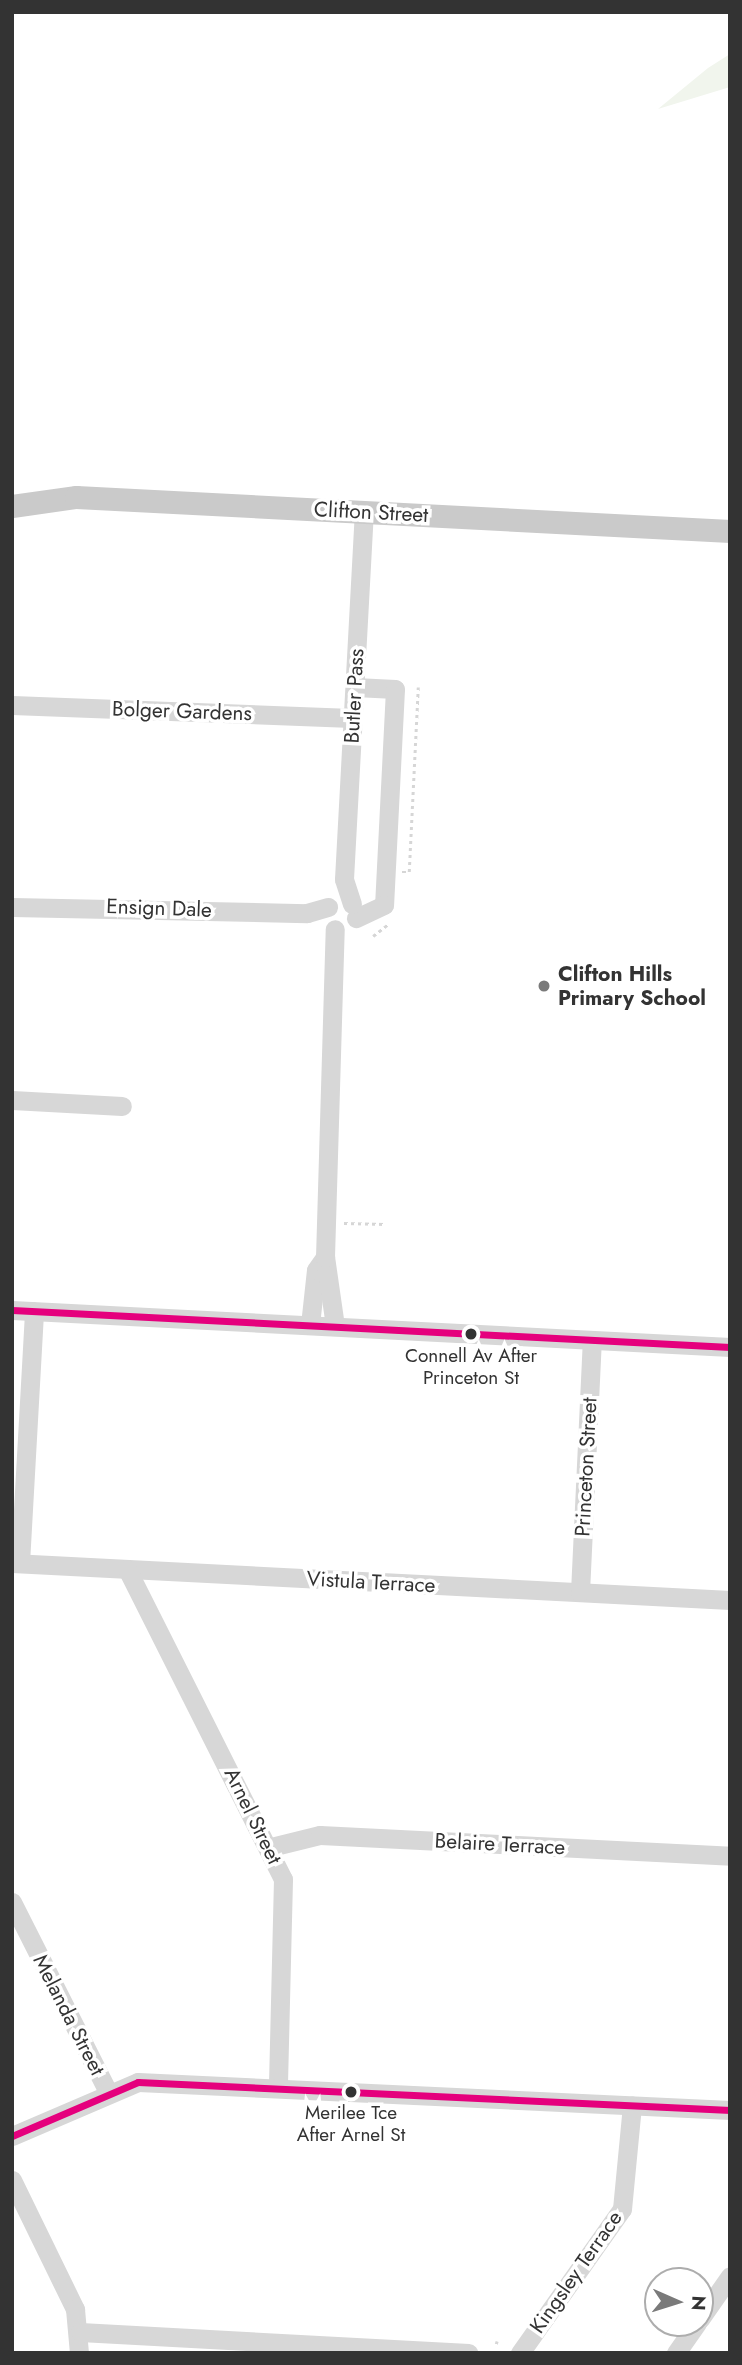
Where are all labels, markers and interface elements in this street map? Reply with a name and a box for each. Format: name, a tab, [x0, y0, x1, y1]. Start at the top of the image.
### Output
street label: Clifton Street	[313, 496, 429, 528]
street label: Butler Pass	[339, 648, 369, 744]
street label: Bolger Gardens	[112, 696, 252, 726]
street label: Ensign Dale	[106, 894, 212, 922]
place label: Clifton Hills Primary School	[558, 961, 706, 1011]
marker: Clifton Hills Primary School	[536, 978, 552, 994]
marker: Connell Av After Princeton St	[464, 1327, 478, 1341]
place label: Connell Av After Princeton St	[405, 1345, 537, 1389]
street label: Princeton Street	[570, 1397, 602, 1537]
street label: Vistula Terrace	[306, 1566, 436, 1598]
street label: Arnel Street	[219, 1764, 287, 1868]
street label: Belaire Terrace	[434, 1828, 566, 1860]
street label: Melanda Street	[28, 1950, 110, 2080]
marker: Merilee Tce After Arnel St	[344, 2085, 358, 2099]
place label: Merilee Tce After Arnel St	[297, 2102, 405, 2146]
street label: Kingsley Terrace	[525, 2206, 627, 2338]
north arrow	[644, 2267, 714, 2337]
text: N	[685, 2295, 712, 2311]

